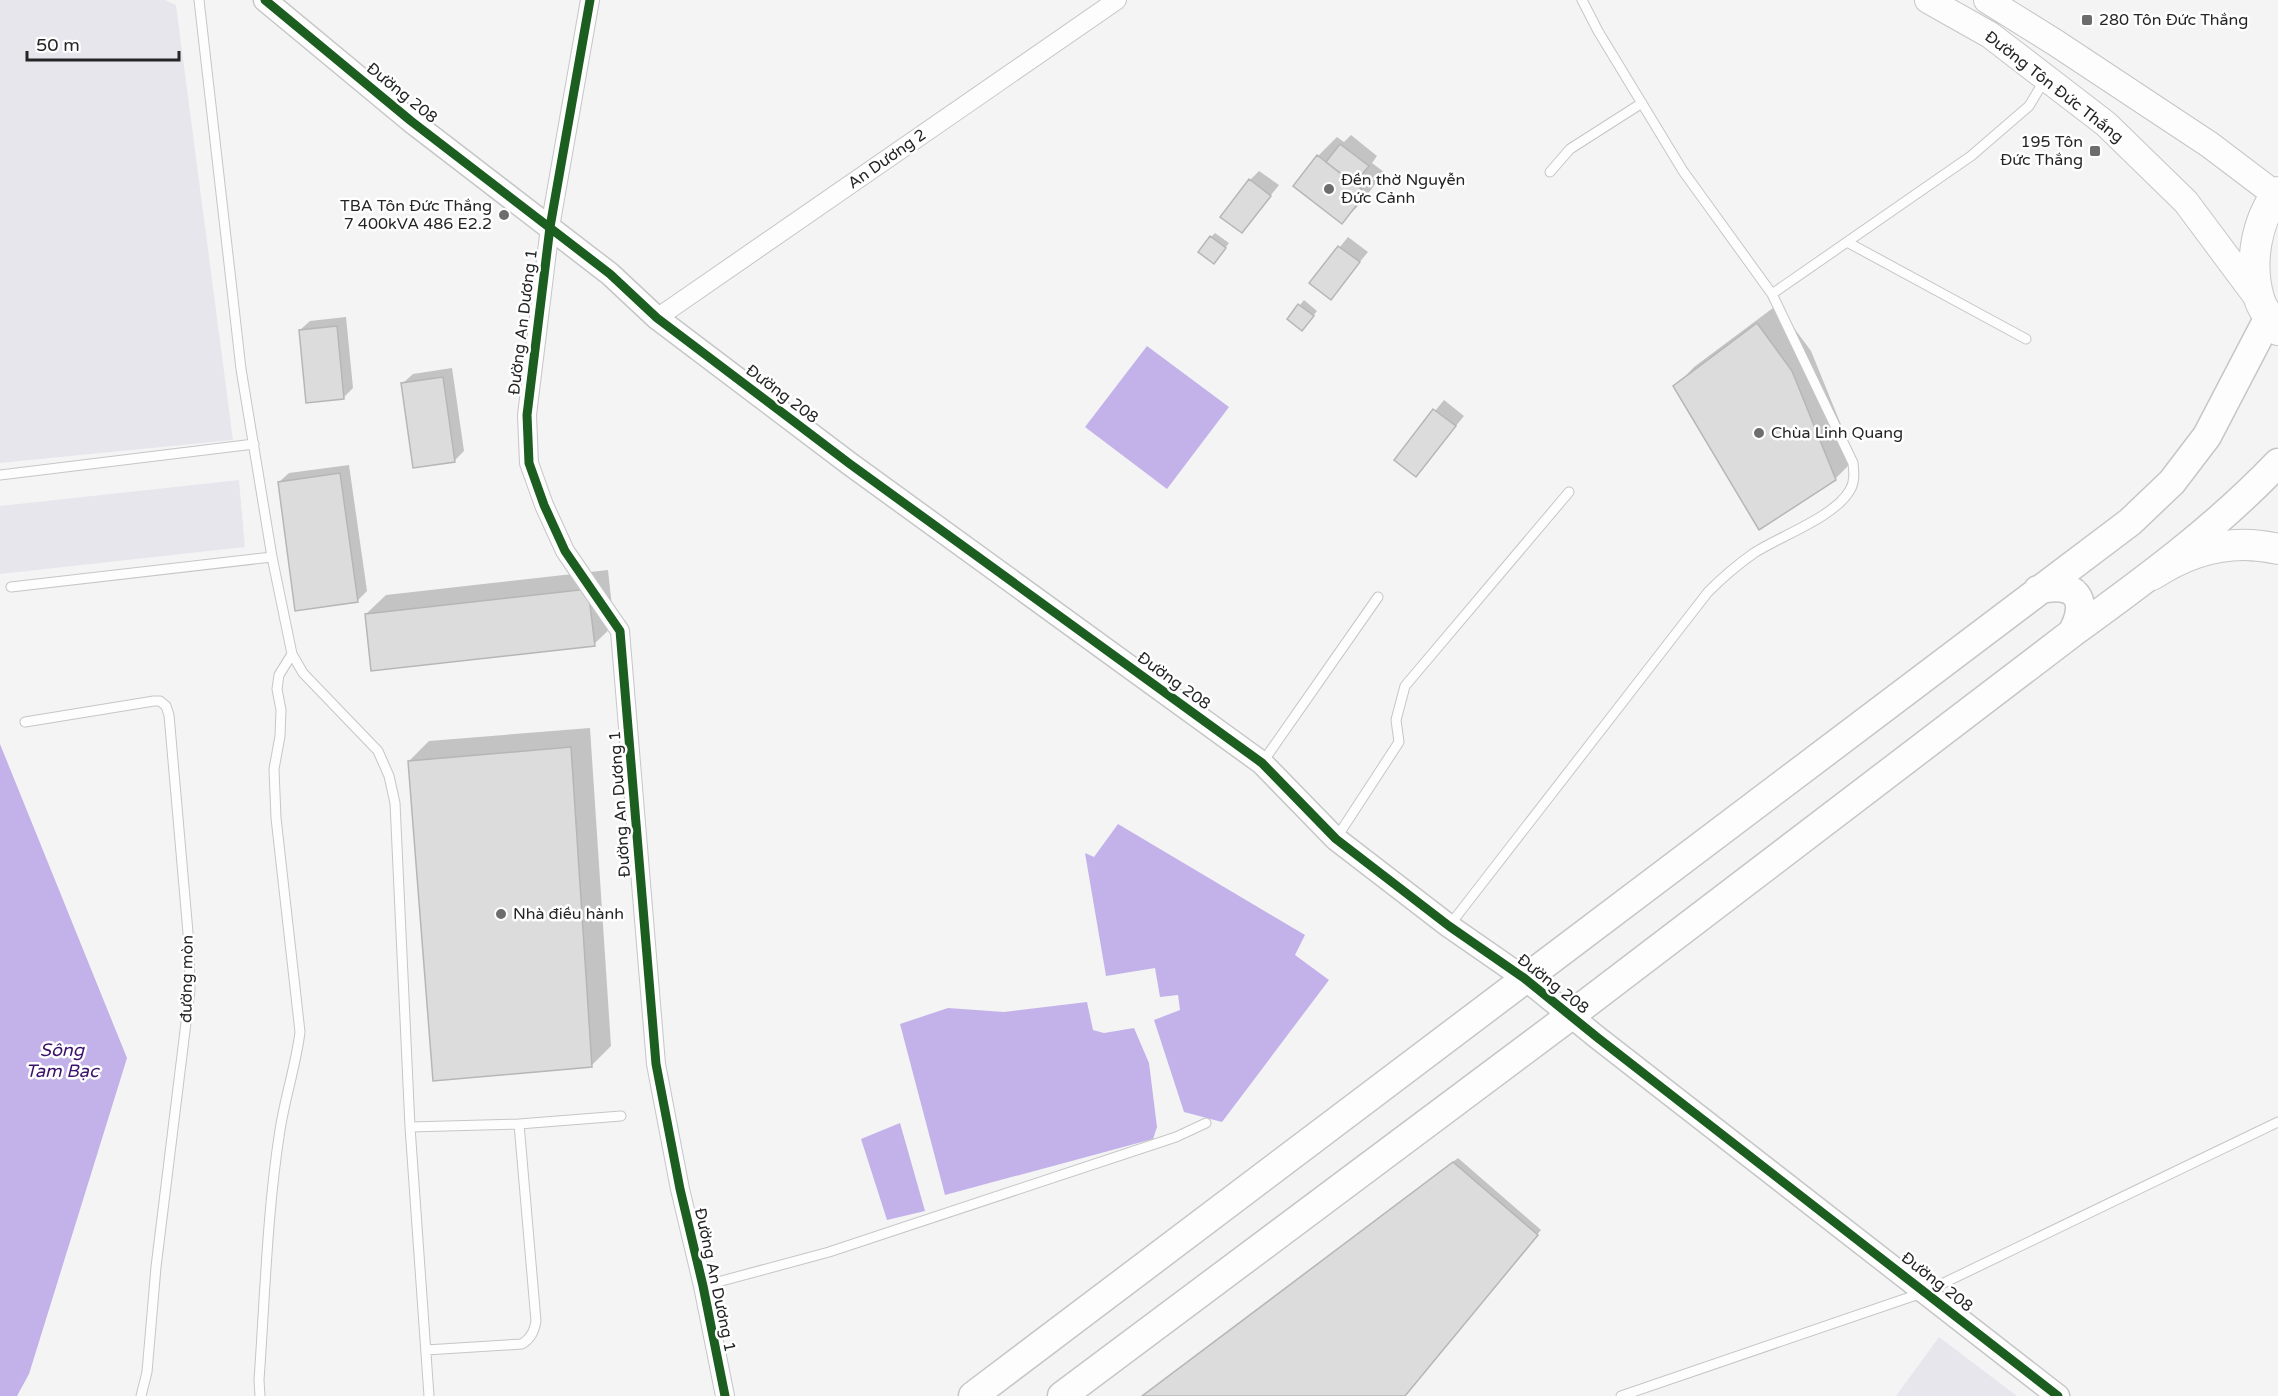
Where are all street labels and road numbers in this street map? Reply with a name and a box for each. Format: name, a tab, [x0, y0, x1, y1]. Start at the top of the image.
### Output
street label: Đường Tôn Đức Thắng	[1981, 27, 2127, 147]
street label: Đường 208	[362, 58, 442, 128]
street label: An Dương 2	[844, 125, 930, 193]
street label: Đường An Dương 1	[504, 248, 542, 396]
street label: Đường 208	[742, 360, 822, 428]
street label: Đường 208	[1133, 648, 1215, 714]
street label: Đường An Dương 1	[605, 730, 635, 878]
street label: đường mòn	[176, 935, 198, 1023]
street label: Đường 208	[1513, 950, 1593, 1018]
street label: Đường An Dương 1	[690, 1206, 740, 1354]
street label: Đường 208	[1897, 1248, 1977, 1316]

